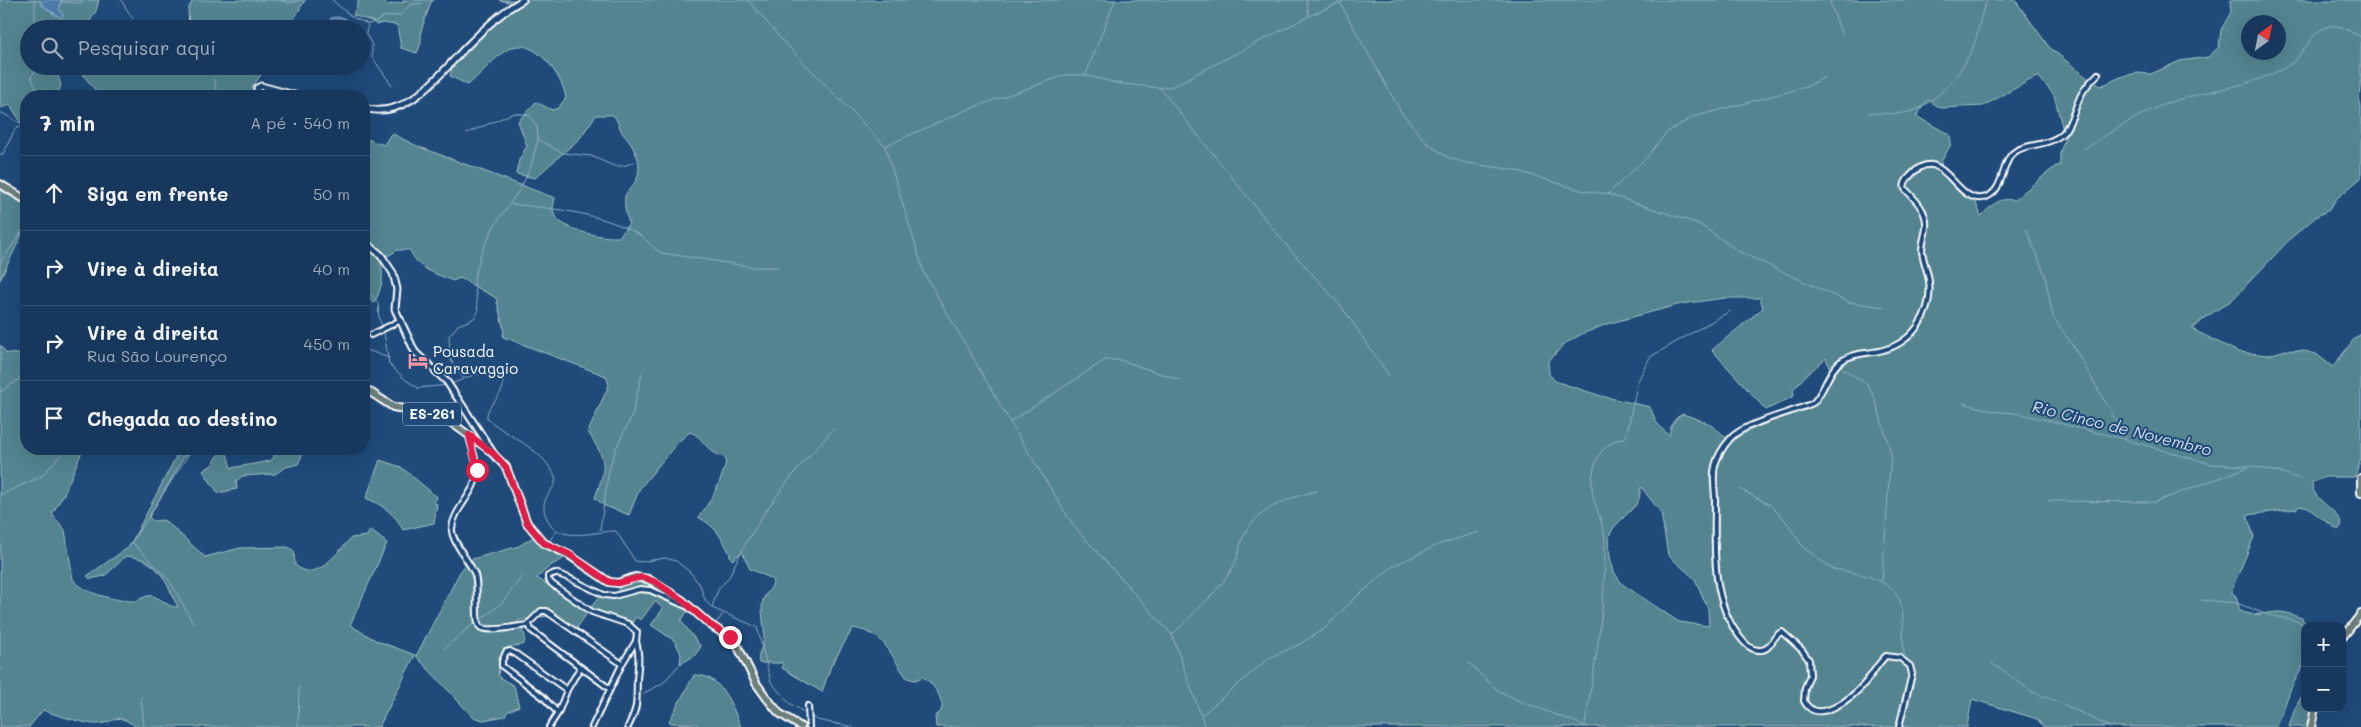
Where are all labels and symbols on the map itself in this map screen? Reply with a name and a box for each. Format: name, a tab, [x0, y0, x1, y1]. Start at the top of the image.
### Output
north arrow	[2241, 15, 2286, 60]
place label: Pousada Caravaggio	[433, 341, 518, 378]
hotel icon: Pousada Caravaggio	[407, 350, 429, 372]
water label: Rio Cinco de Novembro	[2030, 395, 2215, 460]
road number: ES-261	[403, 402, 461, 426]
route start	[466, 459, 489, 482]
route end	[719, 626, 742, 649]

